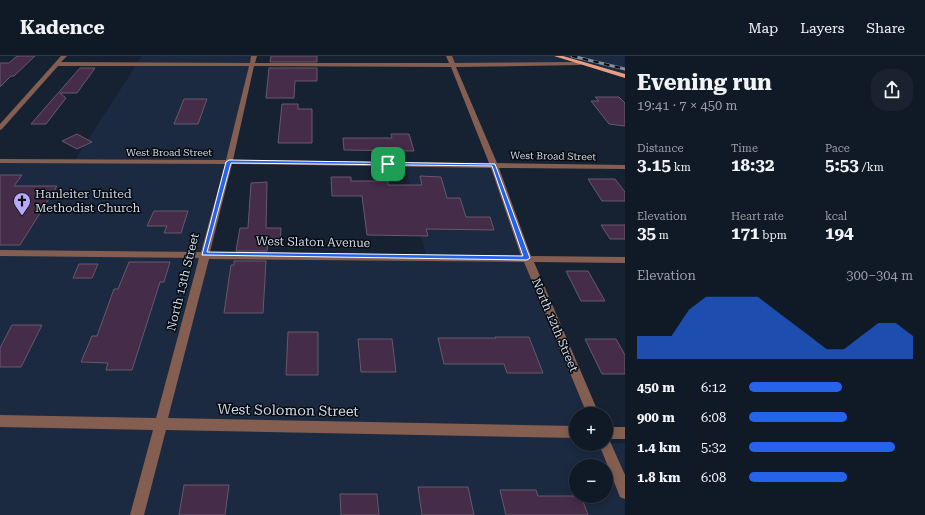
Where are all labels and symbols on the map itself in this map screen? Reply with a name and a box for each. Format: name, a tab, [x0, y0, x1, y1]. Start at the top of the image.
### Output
street label: West Broad Street	[126, 147, 212, 158]
pin	[371, 147, 405, 181]
street label: West Broad Street	[510, 150, 596, 162]
place label: Hanleiter United Methodist Church	[35, 187, 141, 215]
church icon: Hanleiter United Methodist Church	[12, 191, 32, 216]
street label: North 13th Street	[164, 231, 202, 332]
street label: West Slaton Avenue	[256, 234, 371, 250]
street label: North 12th Street	[529, 276, 581, 374]
street label: West Solomon Street	[217, 401, 359, 419]

